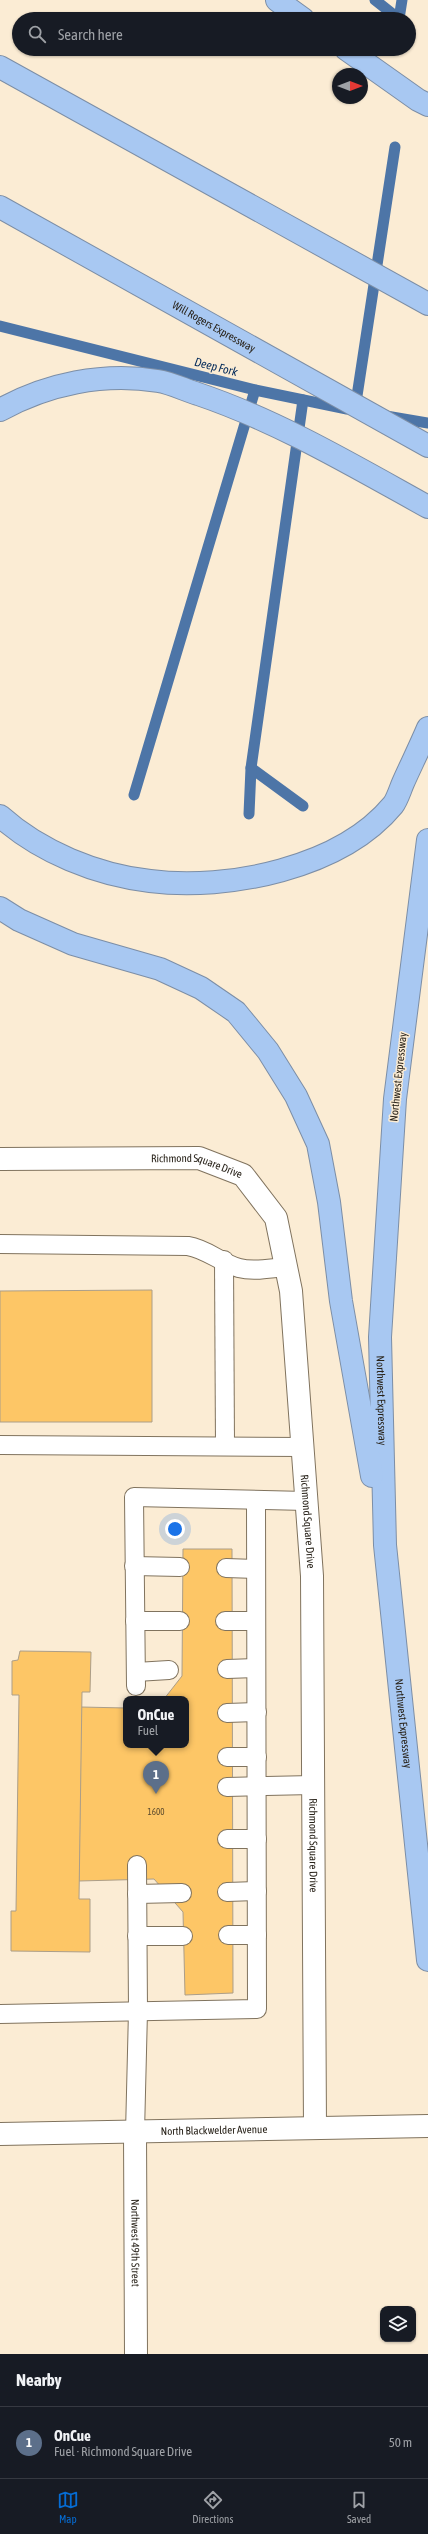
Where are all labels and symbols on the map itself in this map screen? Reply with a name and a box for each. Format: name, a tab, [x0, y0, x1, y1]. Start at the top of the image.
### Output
north arrow	[332, 68, 368, 104]
street label: Will Rogers Expressway	[170, 298, 258, 355]
water label: Deep Fork	[193, 355, 240, 379]
street label: Northwest Expressway	[387, 1031, 409, 1122]
street label: Richmond Square Drive	[151, 1152, 244, 1180]
street label: Northwest Expressway	[374, 1355, 389, 1446]
street label: Richmond Square Drive	[299, 1474, 317, 1569]
your location	[165, 1519, 185, 1539]
street label: Northwest Expressway	[393, 1678, 414, 1769]
pin: 1	[143, 1761, 169, 1794]
street label: Richmond Square Drive	[307, 1798, 320, 1892]
house number: 1600	[148, 1807, 164, 1817]
street label: North Blackwelder Avenue	[160, 2123, 267, 2137]
street label: Northwest 49th Street	[129, 2199, 142, 2287]

